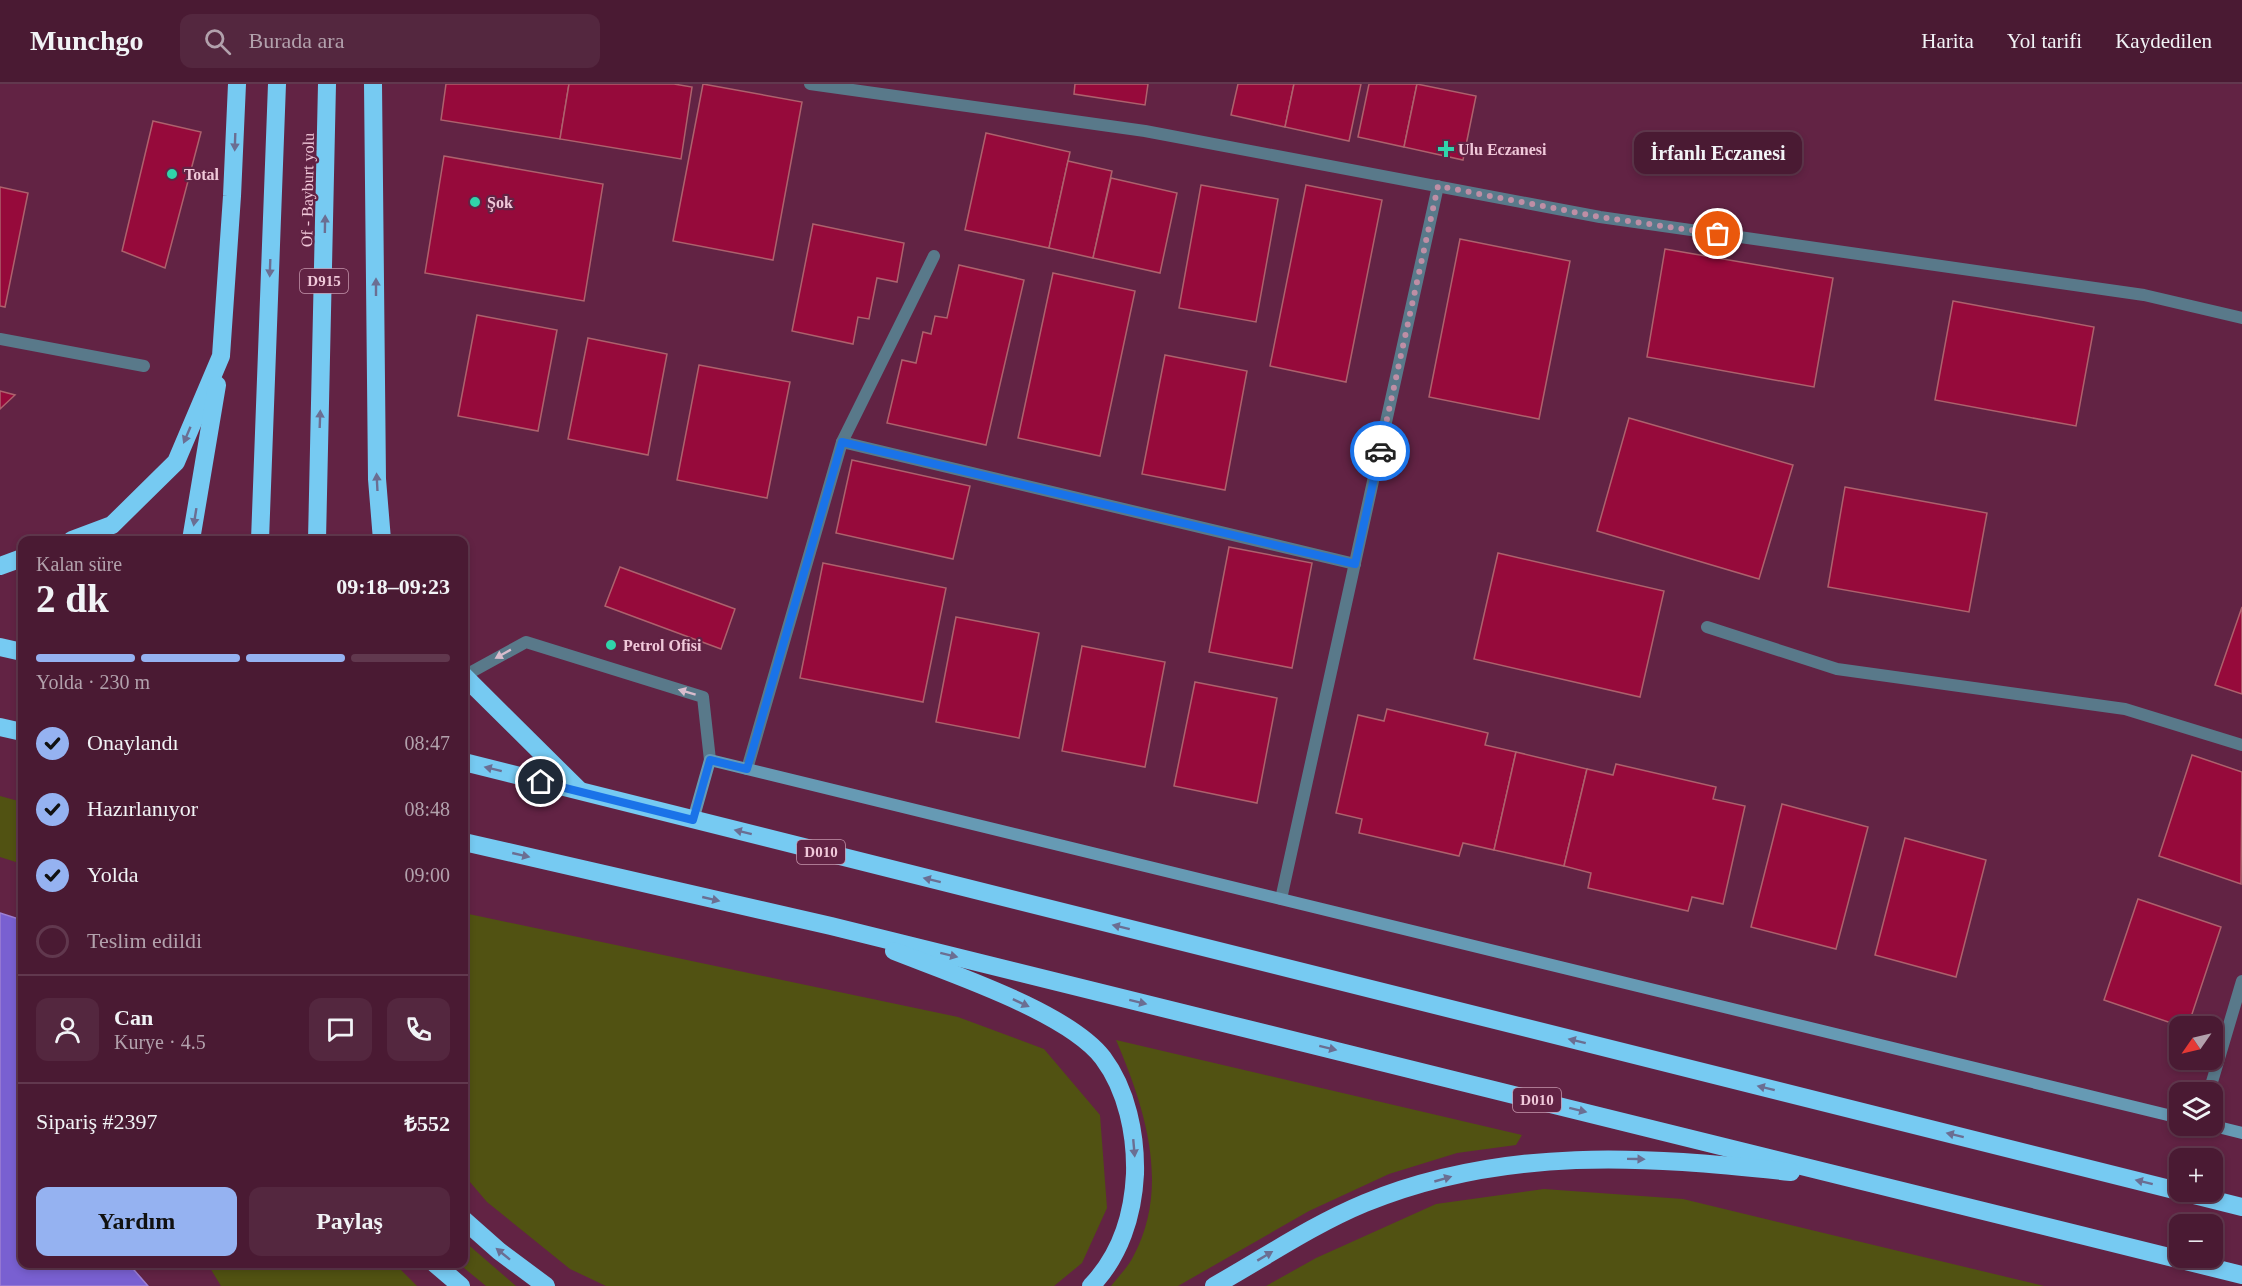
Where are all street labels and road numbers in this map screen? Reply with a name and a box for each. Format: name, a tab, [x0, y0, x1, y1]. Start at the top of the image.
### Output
street label: Of - Bayburt yolu	[298, 133, 318, 247]
road number: D915	[300, 269, 348, 293]
road number: D010	[797, 840, 845, 864]
road number: D010	[1513, 1088, 1561, 1112]

